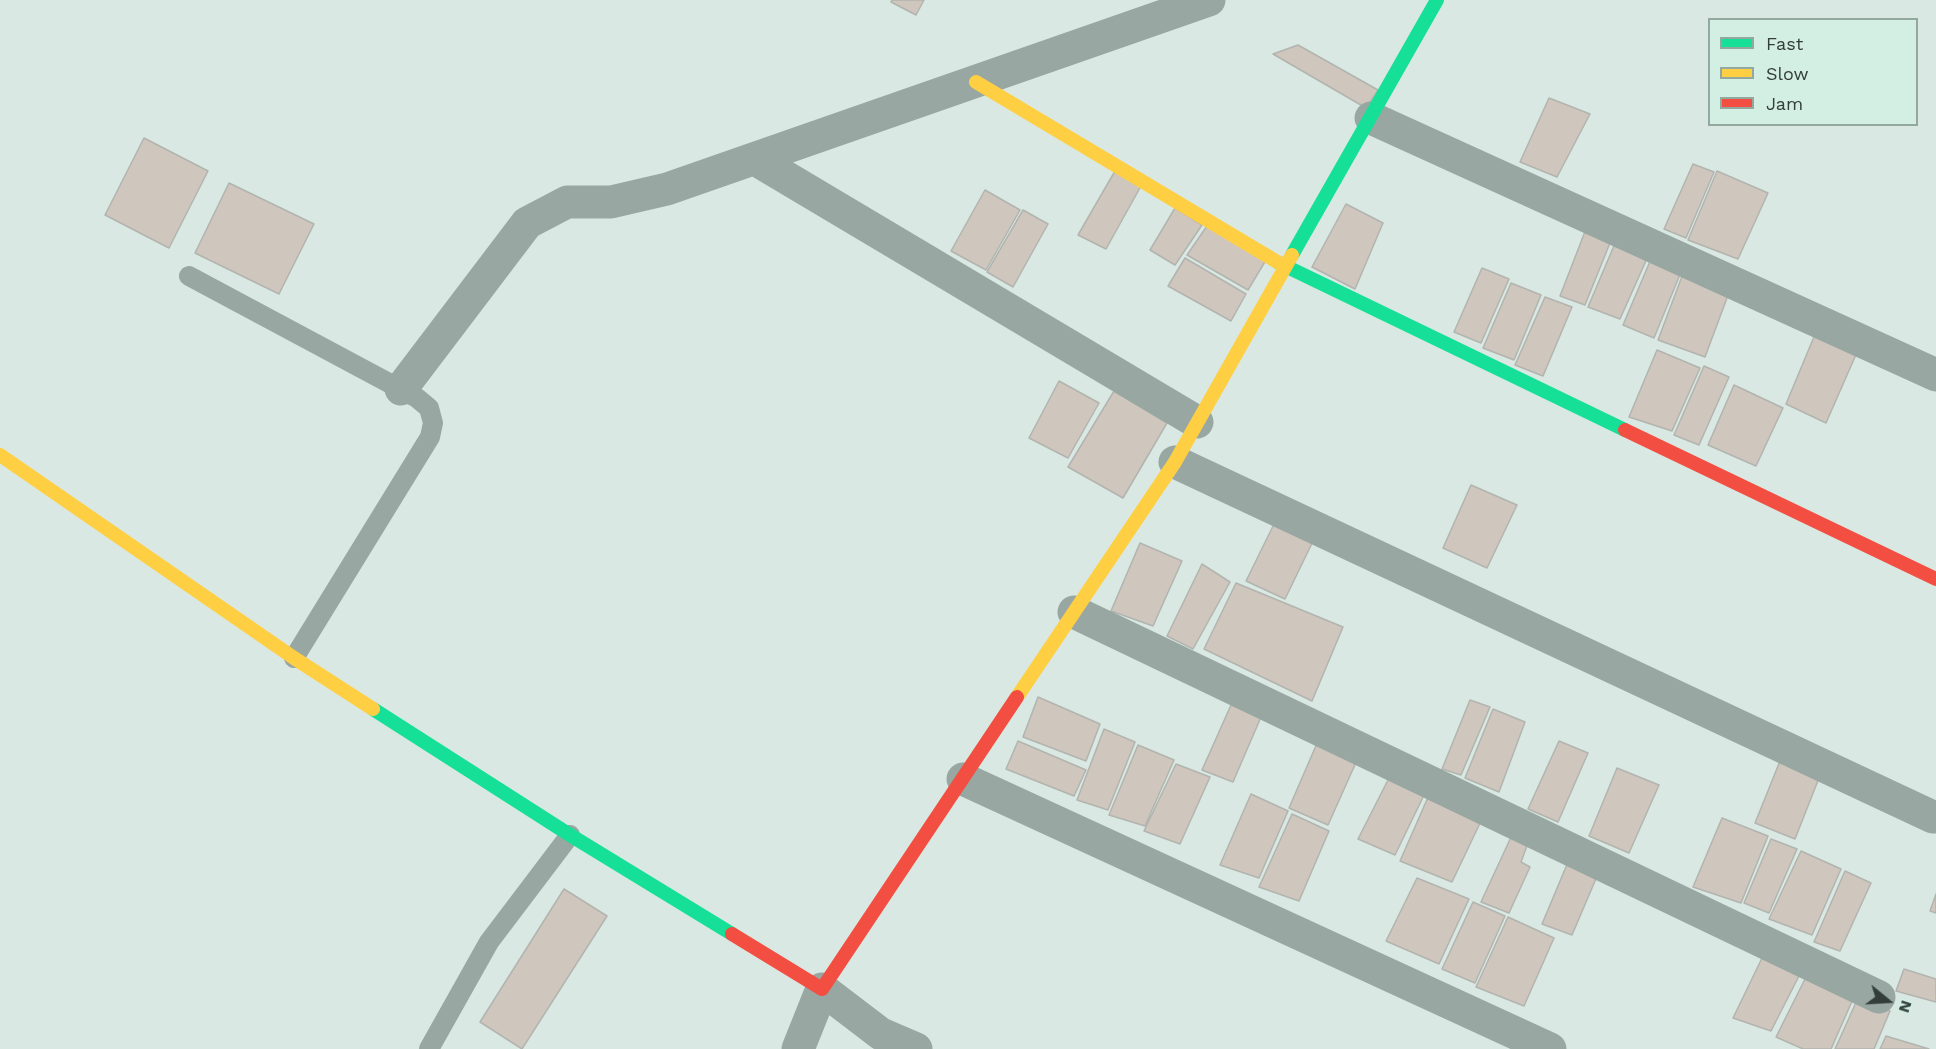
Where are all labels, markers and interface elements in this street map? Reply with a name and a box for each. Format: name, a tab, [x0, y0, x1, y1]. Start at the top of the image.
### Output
legend	[1708, 18, 1918, 126]
text: Fast	[1766, 33, 1803, 54]
text: Slow	[1766, 63, 1809, 84]
text: Jam	[1766, 93, 1803, 114]
north arrow	[1858, 971, 1918, 1031]
text: N	[1895, 998, 1916, 1015]

